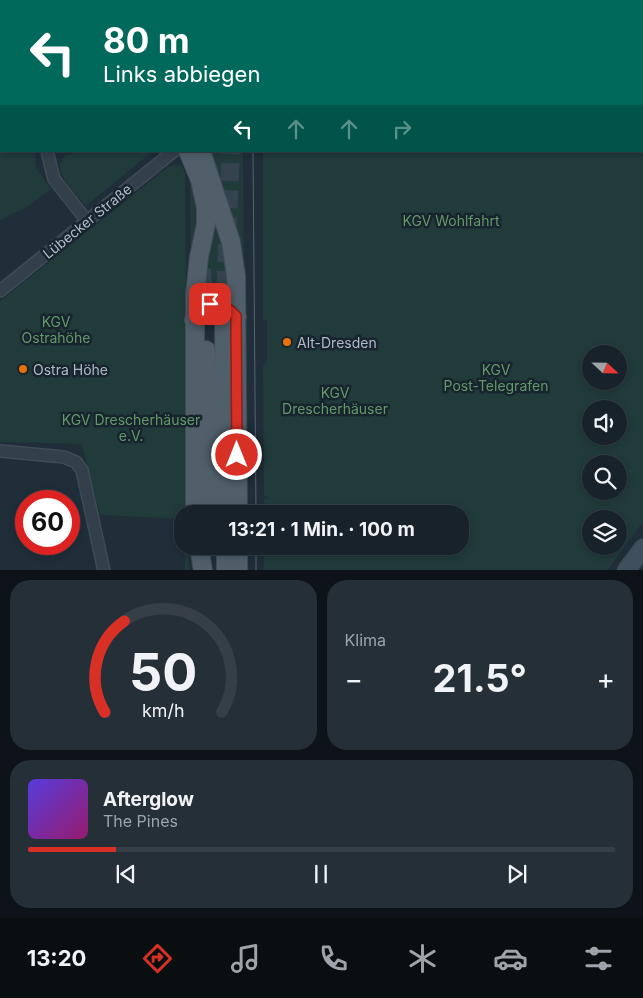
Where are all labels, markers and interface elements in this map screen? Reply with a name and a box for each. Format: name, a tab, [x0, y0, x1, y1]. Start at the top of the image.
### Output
text: 80 m	[103, 19, 190, 61]
icon: left	[20, 20, 85, 85]
text: Links abbiegen	[103, 61, 260, 87]
icon: left	[229, 115, 257, 143]
icon: ahead	[282, 115, 310, 143]
icon: ahead	[335, 115, 363, 143]
icon: right	[388, 115, 416, 143]
street label: Lübecker Straße	[39, 180, 135, 262]
park label: KGV Wohlfahrt	[403, 212, 500, 229]
pin	[189, 283, 231, 325]
icon: arrive	[196, 290, 224, 318]
park label: KGV Ostrahöhe	[22, 313, 90, 346]
place label: Alt-Dresden	[297, 334, 377, 351]
marker: Alt-Dresden	[281, 336, 293, 348]
north arrow	[582, 345, 628, 390]
map controls	[582, 345, 627, 555]
place label: Ostra Höhe	[33, 361, 108, 378]
park label: KGV Post-Telegrafen	[444, 361, 548, 394]
marker: Ostra Höhe	[17, 363, 29, 375]
park label: KGV Drescherhäuser	[282, 384, 388, 417]
button: sound	[582, 400, 627, 445]
park label: KGV Drescherhäuser e.V.	[62, 411, 200, 444]
position arrow	[210, 428, 262, 480]
button: search	[582, 455, 627, 500]
speed limit sign: 60	[15, 490, 80, 555]
button: layers	[582, 510, 627, 555]
text: 13:21 · 1 Min. · 100 m	[228, 518, 415, 541]
text: Klima	[345, 630, 386, 650]
text: 50	[129, 641, 197, 704]
text: 21.5°	[433, 655, 527, 701]
text: −	[345, 662, 363, 696]
text: +	[596, 662, 615, 696]
text: km/h	[142, 700, 184, 721]
text: Afterglow	[103, 788, 194, 811]
text: The Pines	[103, 811, 178, 831]
icon: previous	[112, 860, 140, 888]
icon: pause	[307, 860, 335, 888]
icon: next	[503, 860, 531, 888]
icon: directions	[140, 941, 175, 976]
icon: music	[228, 941, 263, 976]
icon: phone	[316, 941, 351, 976]
icon: climate	[405, 941, 440, 976]
icon: car	[493, 941, 528, 976]
icon: filters	[581, 941, 616, 976]
text: 13:20	[27, 945, 86, 971]

